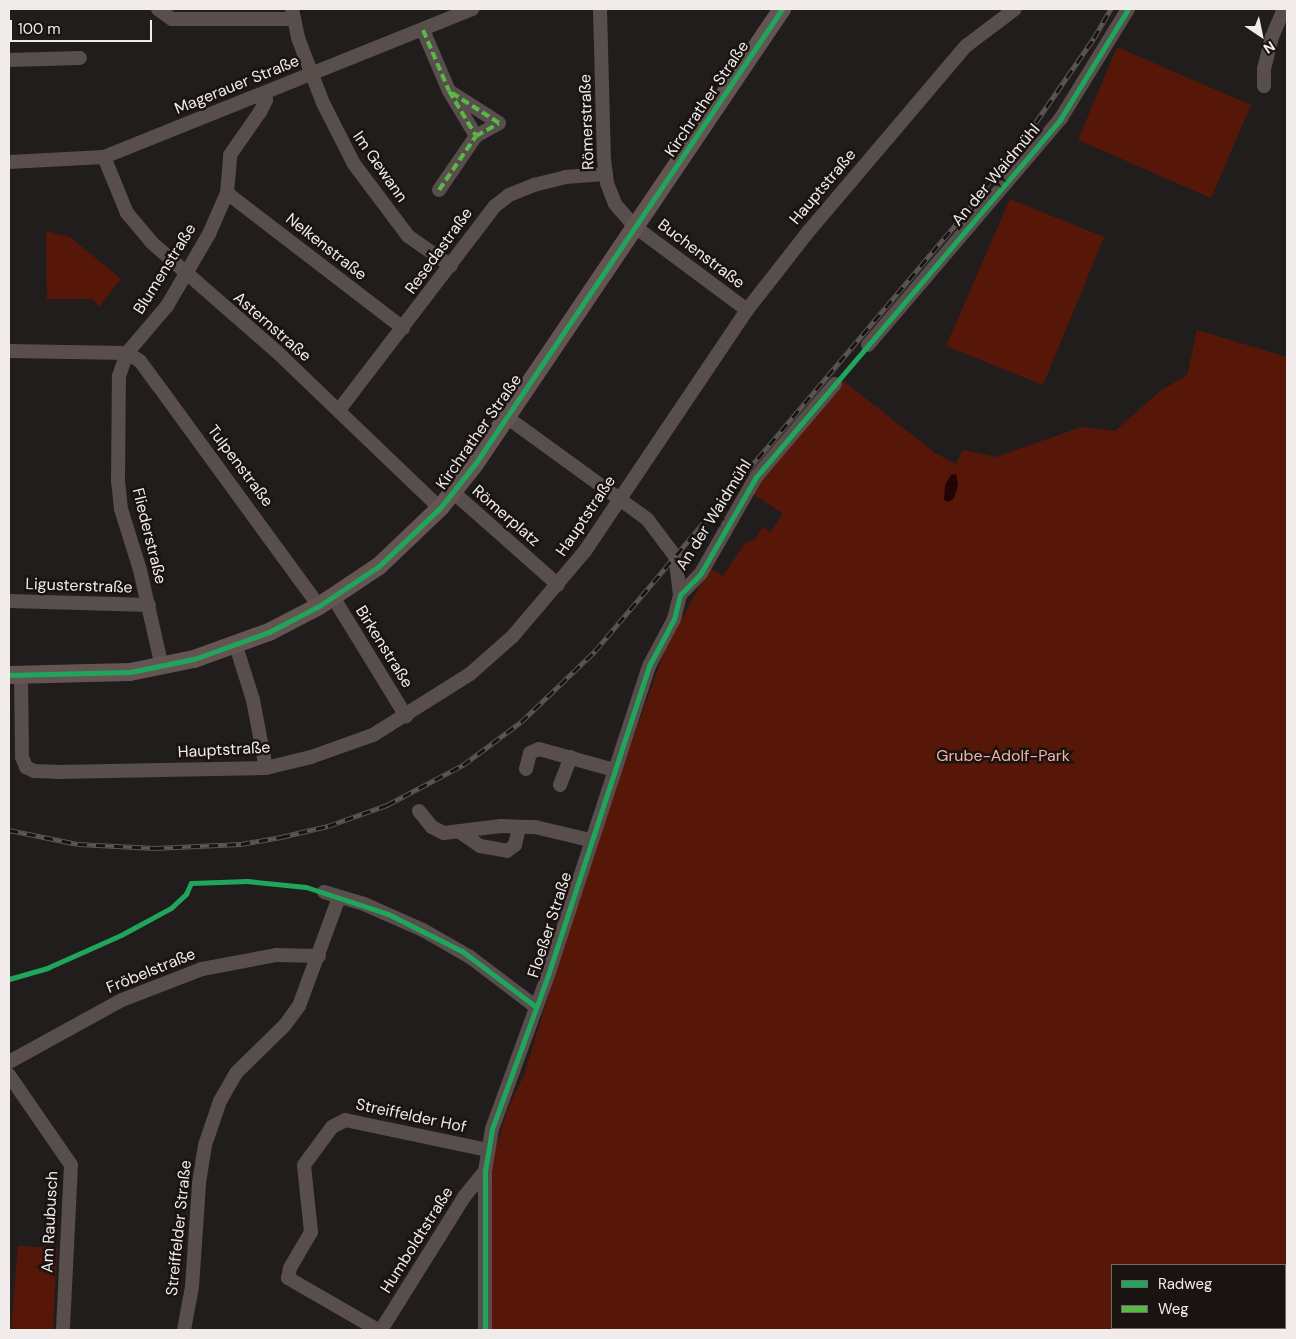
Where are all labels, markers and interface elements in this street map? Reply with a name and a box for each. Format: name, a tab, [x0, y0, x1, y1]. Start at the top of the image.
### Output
scale bar	[12, 10, 155, 42]
north arrow	[1236, 10, 1286, 60]
text: 100 m	[18, 19, 61, 39]
street label: Kirchrather Straße	[661, 37, 753, 161]
text: N	[1260, 37, 1279, 58]
street label: Magerauer Straße	[172, 51, 302, 119]
street label: Römerstraße	[576, 74, 598, 170]
street label: An der Waidmühl	[948, 120, 1044, 230]
street label: Im Gewann	[349, 128, 411, 206]
street label: Hauptstraße	[786, 145, 860, 229]
street label: Resedastraße	[401, 204, 477, 298]
street label: Nelkenstraße	[282, 209, 370, 285]
street label: Buchenstraße	[654, 215, 748, 293]
street label: Blumenstraße	[130, 220, 200, 318]
street label: Asternstraße	[229, 288, 315, 366]
street label: Kirchrather Straße	[432, 371, 526, 493]
street label: Tulpenstraße	[203, 421, 277, 511]
street label: An der Waidmühl	[672, 456, 756, 574]
street label: Hauptstraße	[552, 472, 620, 560]
street label: Römerplatz	[468, 481, 544, 551]
street label: Fliederstraße	[128, 486, 170, 586]
street label: Ligusterstraße	[25, 575, 133, 597]
street label: Birkenstraße	[351, 602, 417, 692]
street label: Hauptstraße	[177, 738, 271, 762]
park label: Grube-Adolf-Park	[936, 746, 1070, 766]
street label: Floeßer Straße	[524, 870, 576, 980]
street label: Fröbelstraße	[104, 944, 198, 998]
street label: Streiffelder Hof	[354, 1095, 468, 1137]
street label: Streiffelder Straße	[162, 1159, 196, 1297]
street label: Am Raubusch	[38, 1171, 62, 1273]
street label: Humboldtstraße	[377, 1183, 457, 1297]
legend	[1111, 1264, 1286, 1329]
text: Radweg	[1158, 1274, 1212, 1294]
text: Weg	[1158, 1299, 1189, 1319]

